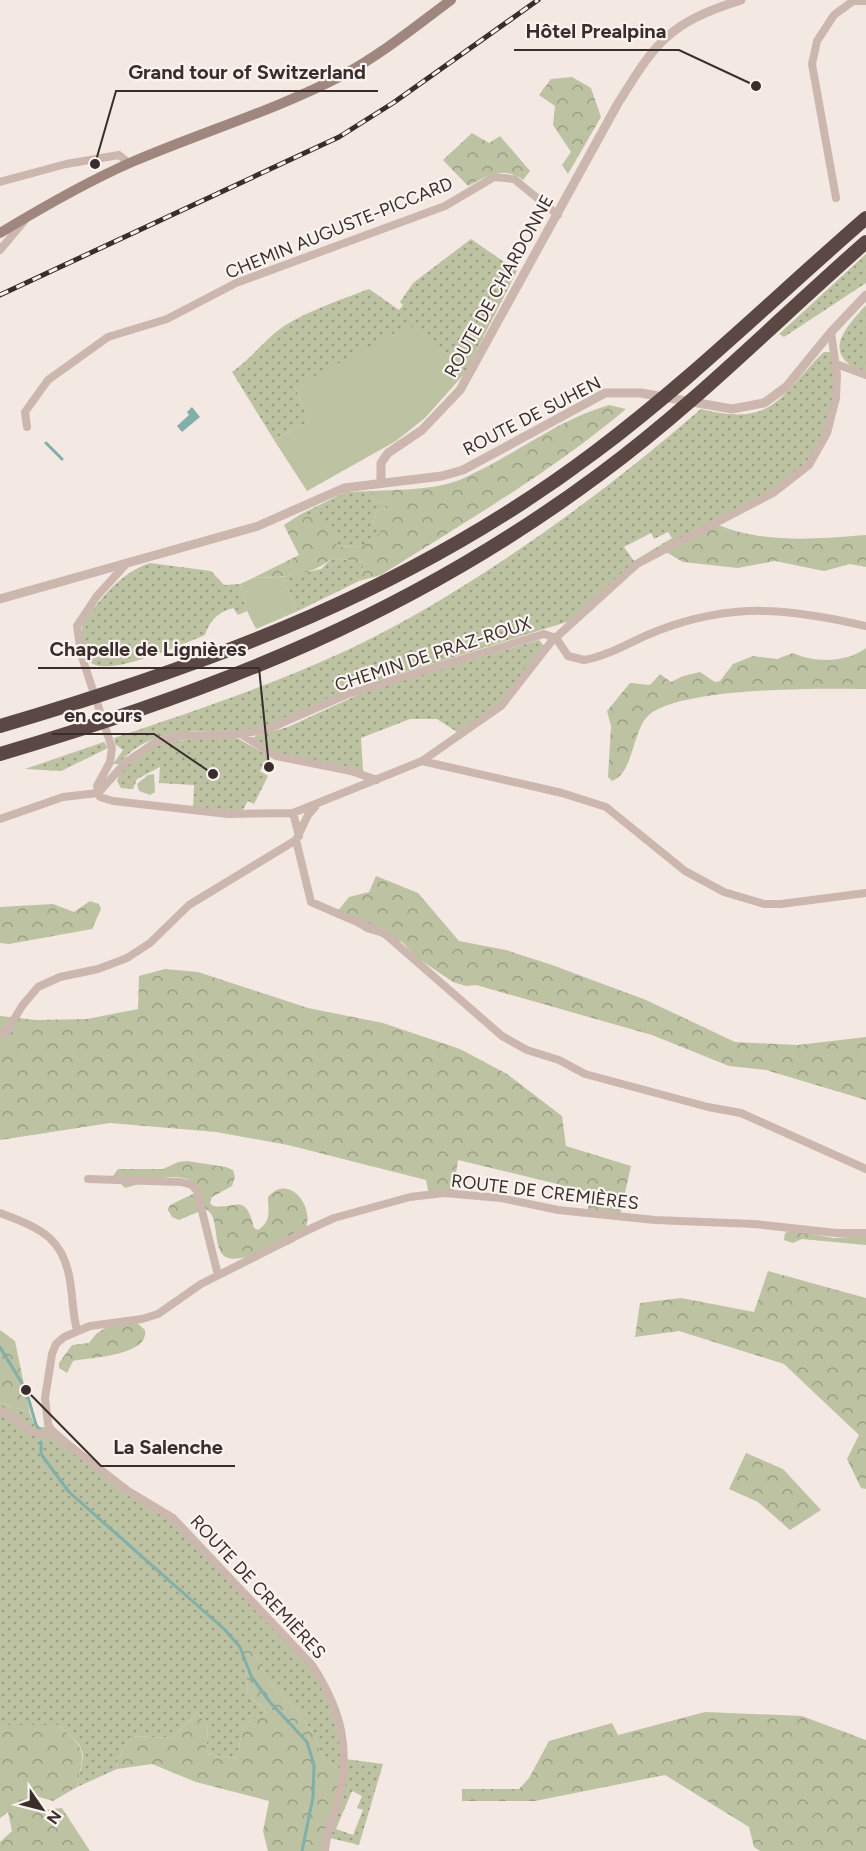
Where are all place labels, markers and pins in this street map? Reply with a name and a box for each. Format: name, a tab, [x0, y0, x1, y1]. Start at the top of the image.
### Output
callout: Hôtel Prealpina	[514, 12, 679, 50]
callout: Grand tour of Switzerland	[116, 53, 378, 91]
callout: Chapelle de Lignières	[38, 630, 259, 668]
callout: en cours	[52, 696, 154, 734]
callout: La Salenche	[101, 1428, 235, 1466]

